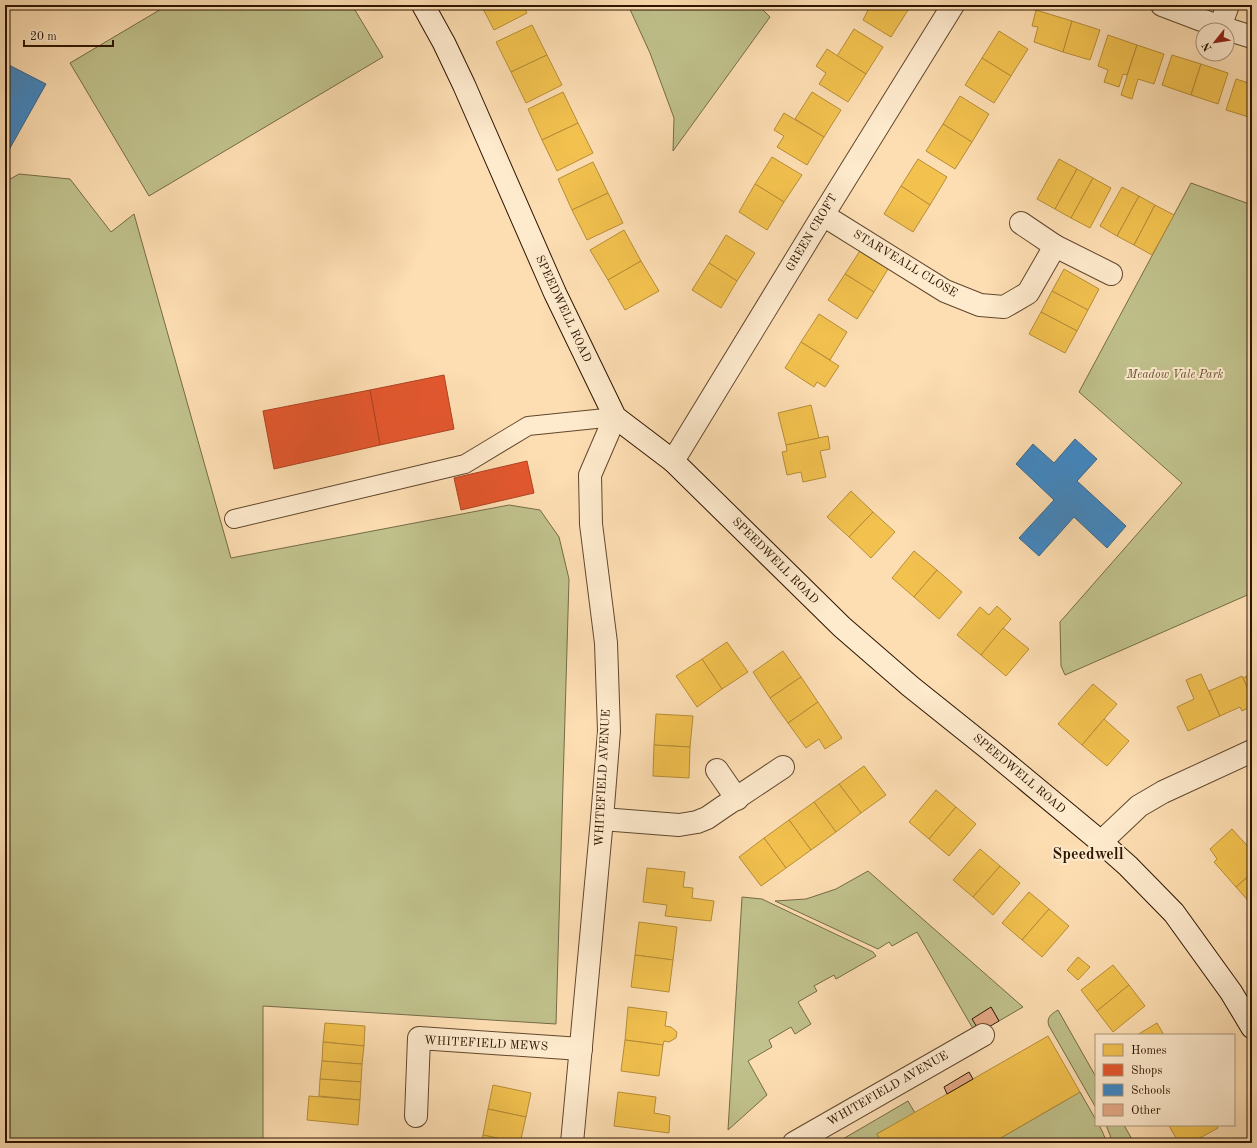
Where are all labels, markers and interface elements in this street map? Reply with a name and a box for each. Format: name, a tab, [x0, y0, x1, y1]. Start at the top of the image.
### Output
scale bar	[24, 22, 113, 48]
north arrow	[1195, 22, 1235, 62]
text: 20 m	[30, 31, 57, 43]
text: N	[1200, 39, 1215, 53]
street label: GREEN CROFT	[784, 192, 840, 274]
street label: STARVEALL CLOSE	[851, 228, 959, 300]
street label: SPEEDWELL ROAD	[533, 254, 593, 364]
park label: Meadow Vale Park	[1126, 369, 1224, 381]
street label: SPEEDWELL ROAD	[730, 516, 820, 606]
street label: WHITEFIELD AVENUE	[593, 709, 613, 847]
street label: SPEEDWELL ROAD	[971, 732, 1067, 816]
district label: Speedwell	[1052, 847, 1124, 863]
legend	[1095, 1034, 1235, 1126]
street label: WHITEFIELD MEWS	[424, 1035, 548, 1053]
text: Homes	[1131, 1045, 1167, 1057]
street label: WHITEFIELD AVENUE	[826, 1049, 950, 1129]
text: Shops	[1131, 1065, 1162, 1077]
text: Schools	[1131, 1085, 1171, 1097]
text: Other	[1131, 1105, 1161, 1117]

